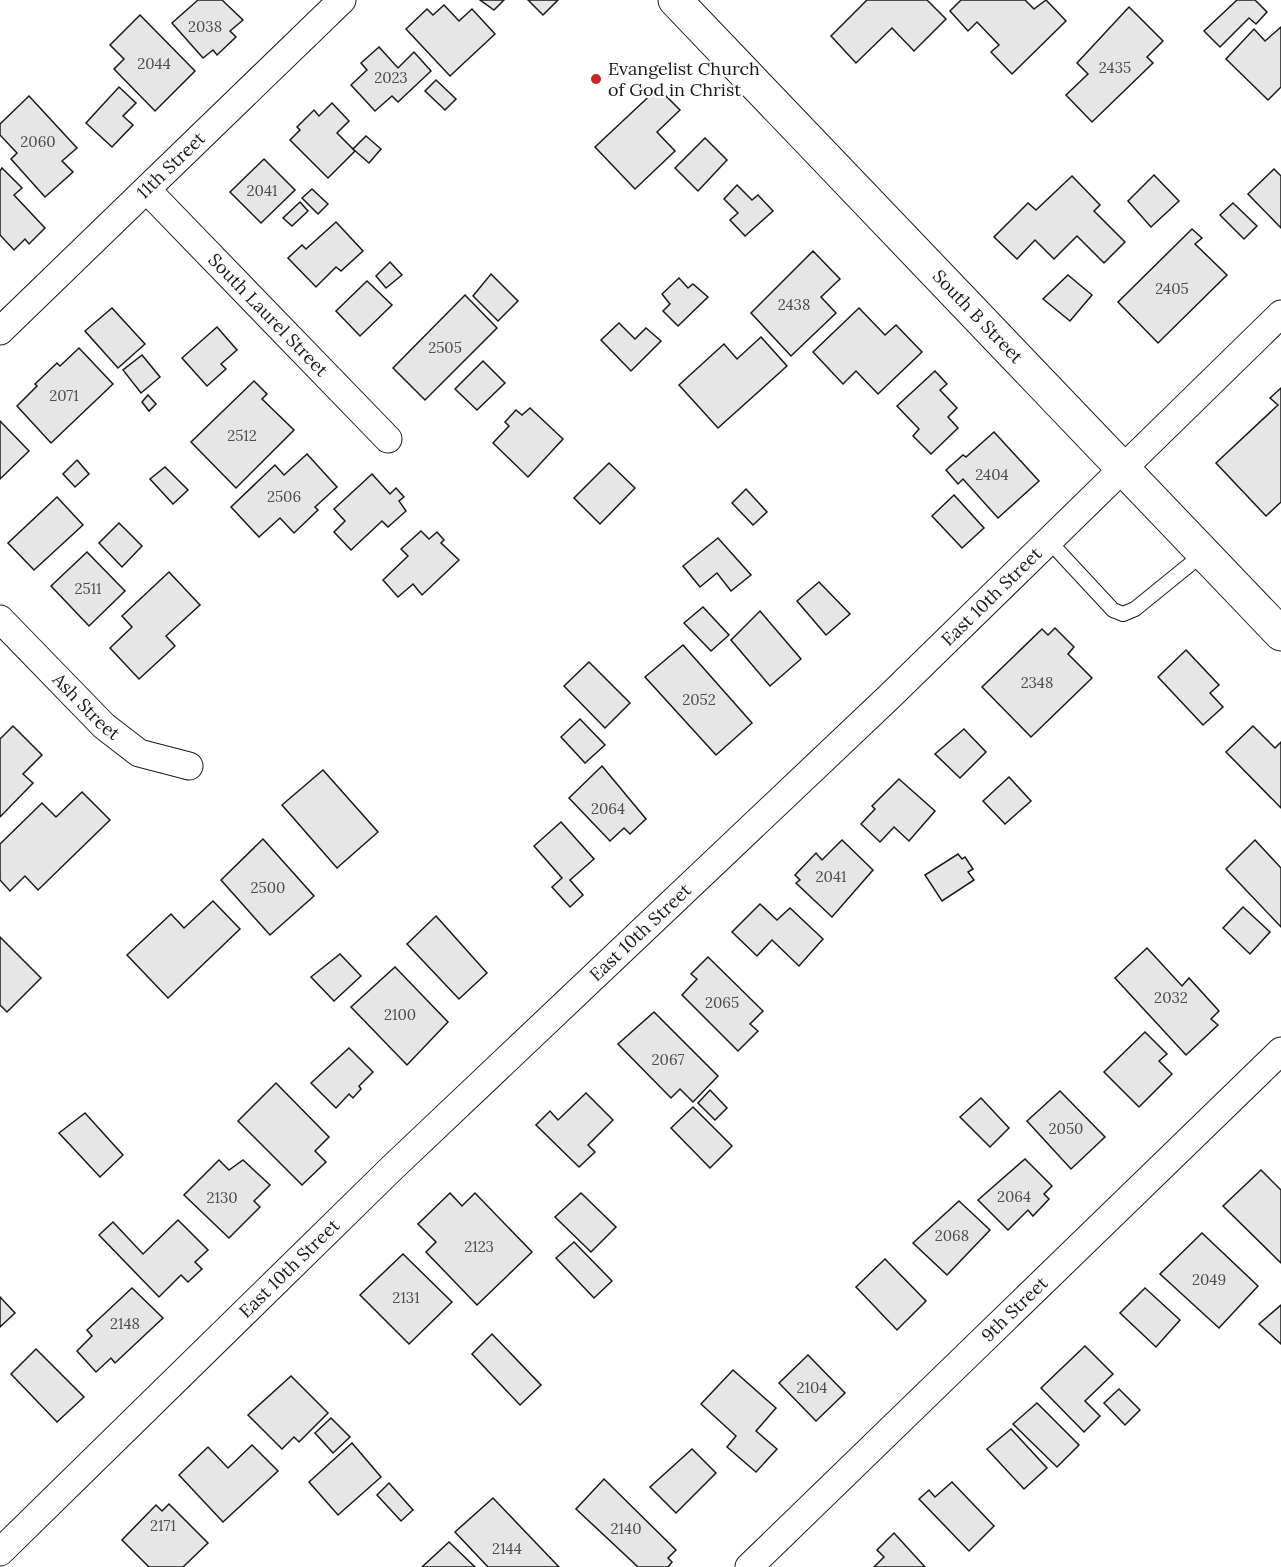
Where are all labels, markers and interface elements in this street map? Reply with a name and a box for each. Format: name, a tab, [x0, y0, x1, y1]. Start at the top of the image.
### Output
house number: 2038	[188, 17, 222, 36]
house number: 2044	[137, 54, 171, 73]
place label: Evangelist Church of God in Christ	[608, 57, 760, 101]
house number: 2435	[1099, 58, 1131, 77]
house number: 2023	[374, 68, 408, 87]
marker: Evangelist Church of God in Christ	[589, 72, 603, 86]
street label: 11th Street	[132, 127, 210, 204]
house number: 2060	[20, 132, 56, 151]
house number: 2041	[247, 181, 277, 200]
street label: South Laurel Street	[203, 248, 333, 381]
street label: South B Street	[928, 265, 1028, 368]
house number: 2405	[1155, 279, 1189, 298]
house number: 2438	[778, 295, 810, 314]
house number: 2505	[428, 338, 462, 357]
house number: 2071	[49, 386, 79, 405]
house number: 2512	[227, 426, 257, 445]
house number: 2404	[975, 465, 1009, 484]
house number: 2506	[267, 487, 301, 506]
street label: East 10th Street	[936, 542, 1047, 651]
house number: 2511	[74, 579, 102, 598]
street label: Ash Street	[47, 667, 125, 745]
house number: 2348	[1021, 673, 1053, 692]
house number: 2052	[682, 690, 716, 709]
house number: 2064	[591, 799, 625, 818]
house number: 2041	[816, 867, 846, 886]
house number: 2500	[251, 878, 285, 897]
street label: East 10th Street	[584, 878, 696, 986]
house number: 2032	[1154, 988, 1188, 1007]
house number: 2065	[705, 993, 739, 1012]
house number: 2100	[384, 1005, 416, 1024]
house number: 2067	[652, 1050, 685, 1069]
house number: 2050	[1049, 1119, 1083, 1138]
house number: 2064	[997, 1187, 1031, 1206]
house number: 2130	[206, 1188, 238, 1207]
street label: East 10th Street	[234, 1214, 344, 1323]
house number: 2068	[935, 1226, 969, 1245]
house number: 2123	[464, 1237, 494, 1256]
house number: 2049	[1192, 1270, 1226, 1289]
street label: 9th Street	[976, 1272, 1052, 1347]
house number: 2131	[392, 1288, 420, 1307]
house number: 2148	[110, 1314, 140, 1333]
house number: 2104	[797, 1378, 827, 1397]
house number: 2171	[150, 1516, 176, 1535]
house number: 2140	[611, 1519, 641, 1538]
house number: 2144	[492, 1539, 522, 1558]

